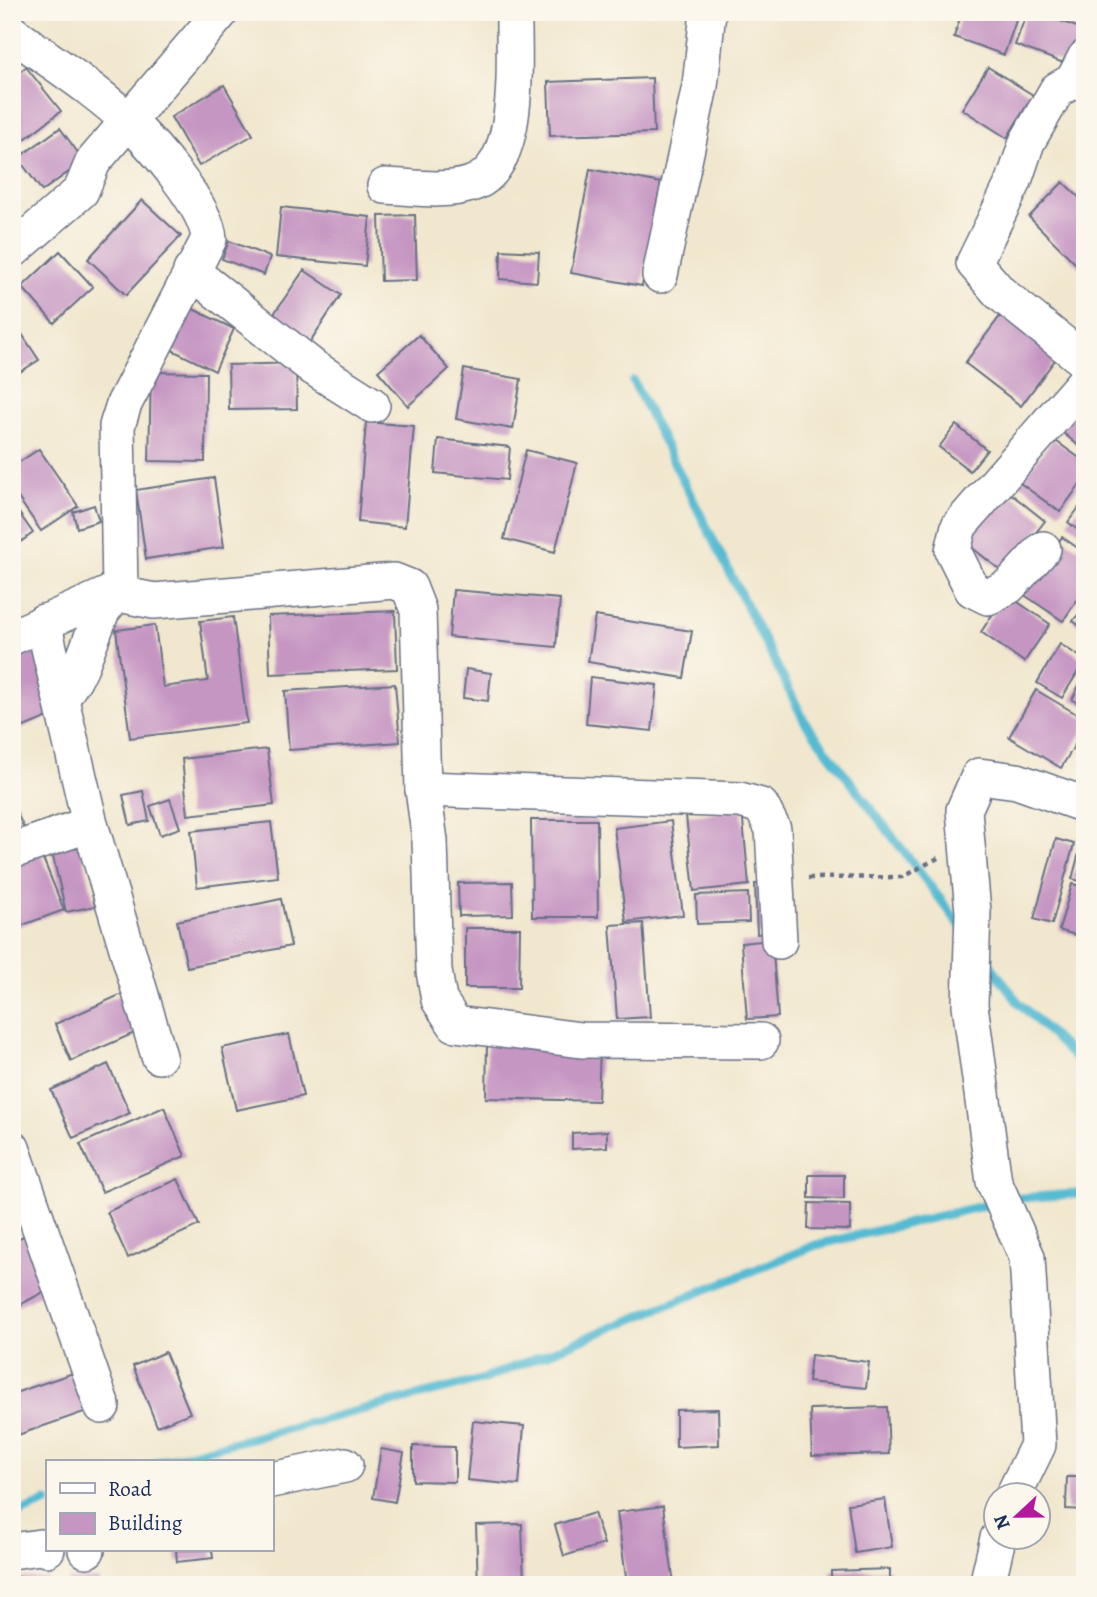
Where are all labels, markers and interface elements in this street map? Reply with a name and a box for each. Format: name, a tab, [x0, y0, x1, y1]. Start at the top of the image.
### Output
legend	[46, 1460, 273, 1552]
text: Road	[108, 1475, 152, 1503]
north arrow	[982, 1482, 1052, 1552]
text: Building	[108, 1509, 183, 1537]
text: N	[987, 1511, 1017, 1533]

